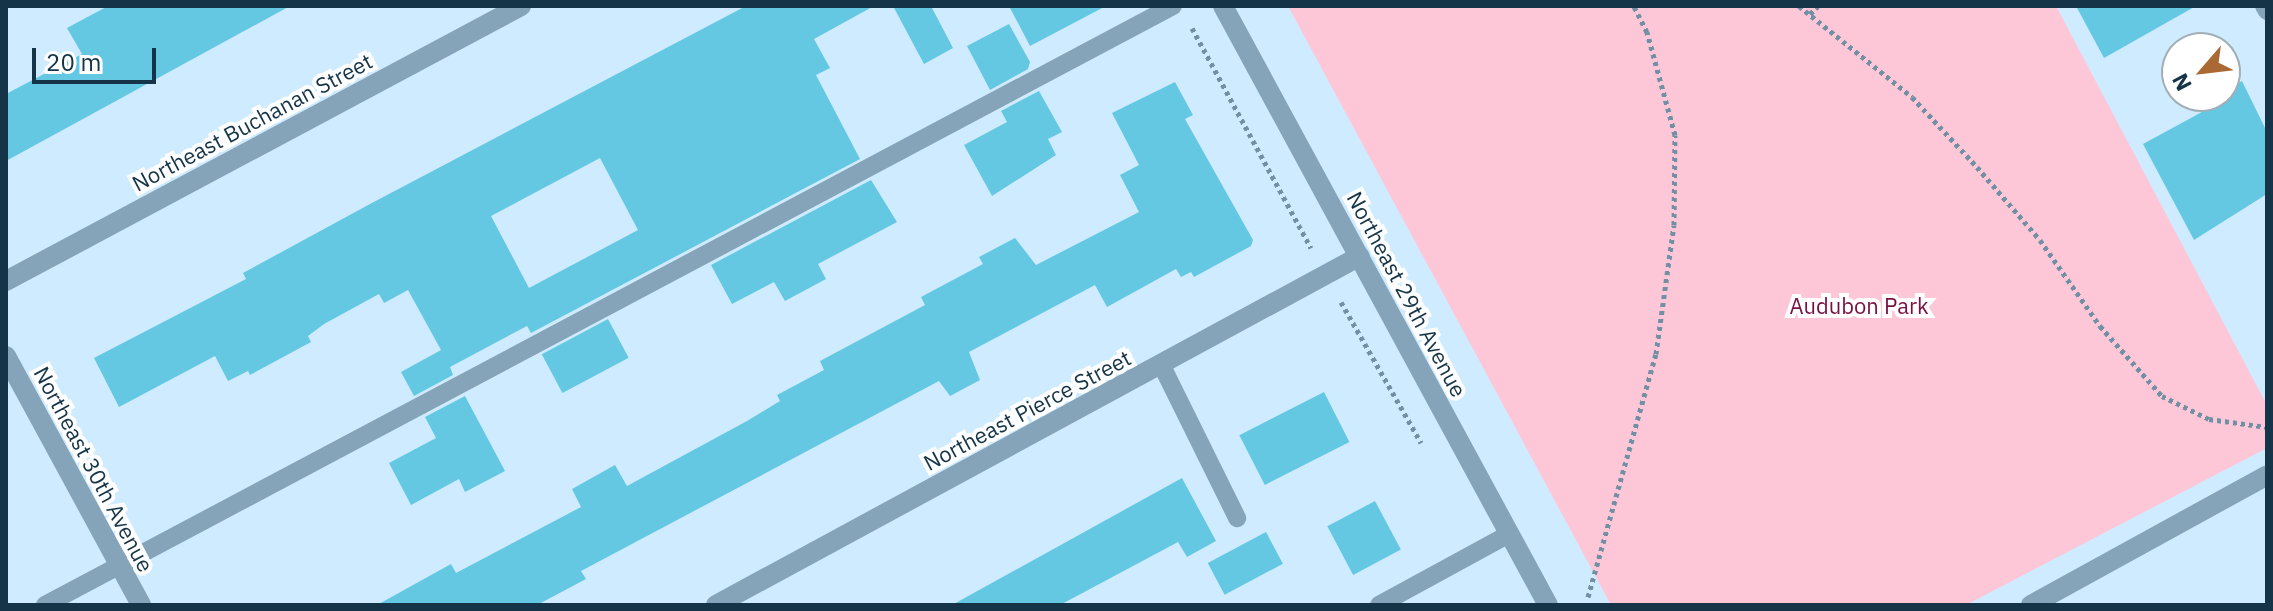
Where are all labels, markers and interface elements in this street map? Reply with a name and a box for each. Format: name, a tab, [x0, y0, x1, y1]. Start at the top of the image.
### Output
scale bar	[36, 32, 160, 82]
north arrow	[2161, 32, 2241, 112]
text: 20 m	[46, 46, 101, 78]
street label: Northeast Buchanan Street	[127, 47, 377, 197]
text: N	[2165, 69, 2198, 96]
street label: Northeast 29th Avenue	[1342, 187, 1472, 401]
park label: Audubon Park	[1789, 293, 1929, 319]
street label: Northeast Pierce Street	[919, 344, 1135, 476]
street label: Northeast 30th Avenue	[29, 362, 159, 576]

